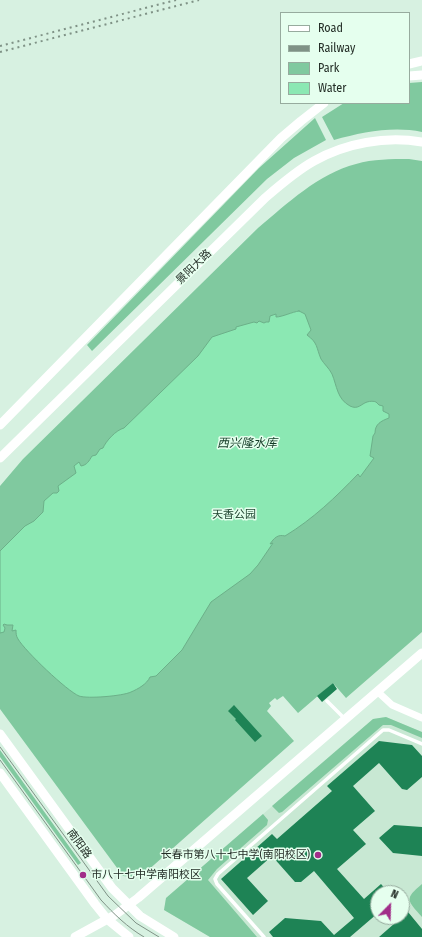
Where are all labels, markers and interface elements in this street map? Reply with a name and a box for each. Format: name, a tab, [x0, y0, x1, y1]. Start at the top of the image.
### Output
legend	[280, 12, 410, 104]
text: Road	[318, 21, 343, 35]
text: Railway	[318, 41, 355, 55]
text: Park	[318, 61, 339, 75]
text: Water	[318, 81, 346, 95]
street label: 景阳大路	[174, 247, 214, 287]
water label: 西兴隆水库	[217, 437, 277, 451]
park label: 天香公园	[212, 508, 256, 522]
street label: 南阳路	[64, 827, 94, 861]
place label: 长春市第八十七中学(南阳校区)	[161, 848, 310, 862]
marker: 长春市第八十七中学(南阳校区)	[313, 850, 323, 860]
place label: 市八十七中学南阳校区	[91, 868, 201, 882]
marker: 市八十七中学南阳校区	[78, 870, 88, 880]
north arrow	[370, 885, 410, 925]
text: N	[389, 887, 400, 902]

